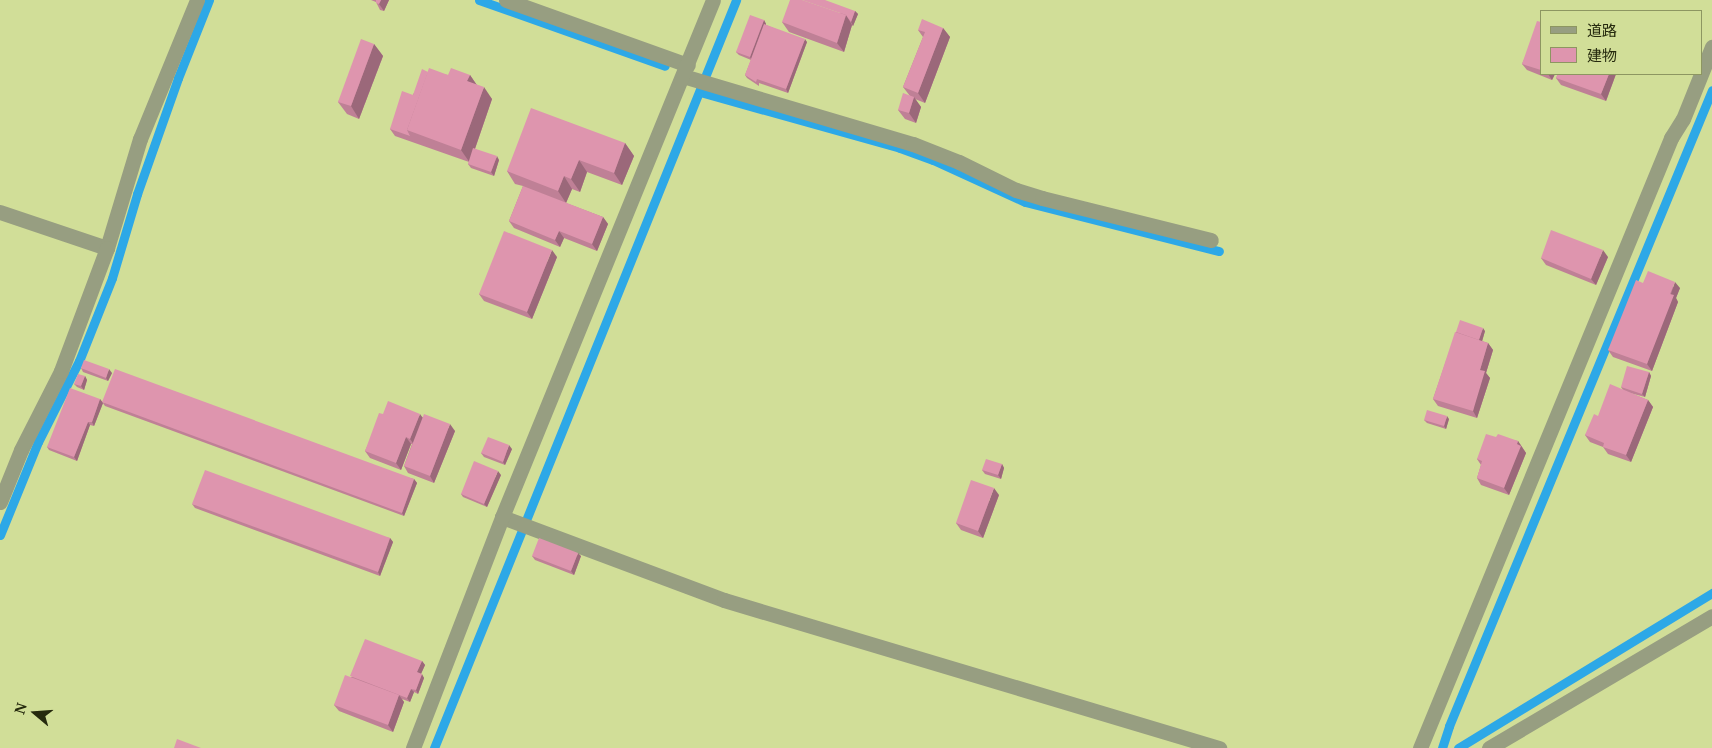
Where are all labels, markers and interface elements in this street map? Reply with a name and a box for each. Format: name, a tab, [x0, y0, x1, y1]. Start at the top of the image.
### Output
legend	[1540, 10, 1702, 75]
text: 道路	[1587, 20, 1617, 40]
text: 建物	[1587, 45, 1617, 65]
north arrow	[10, 688, 60, 738]
text: N	[10, 700, 31, 716]

